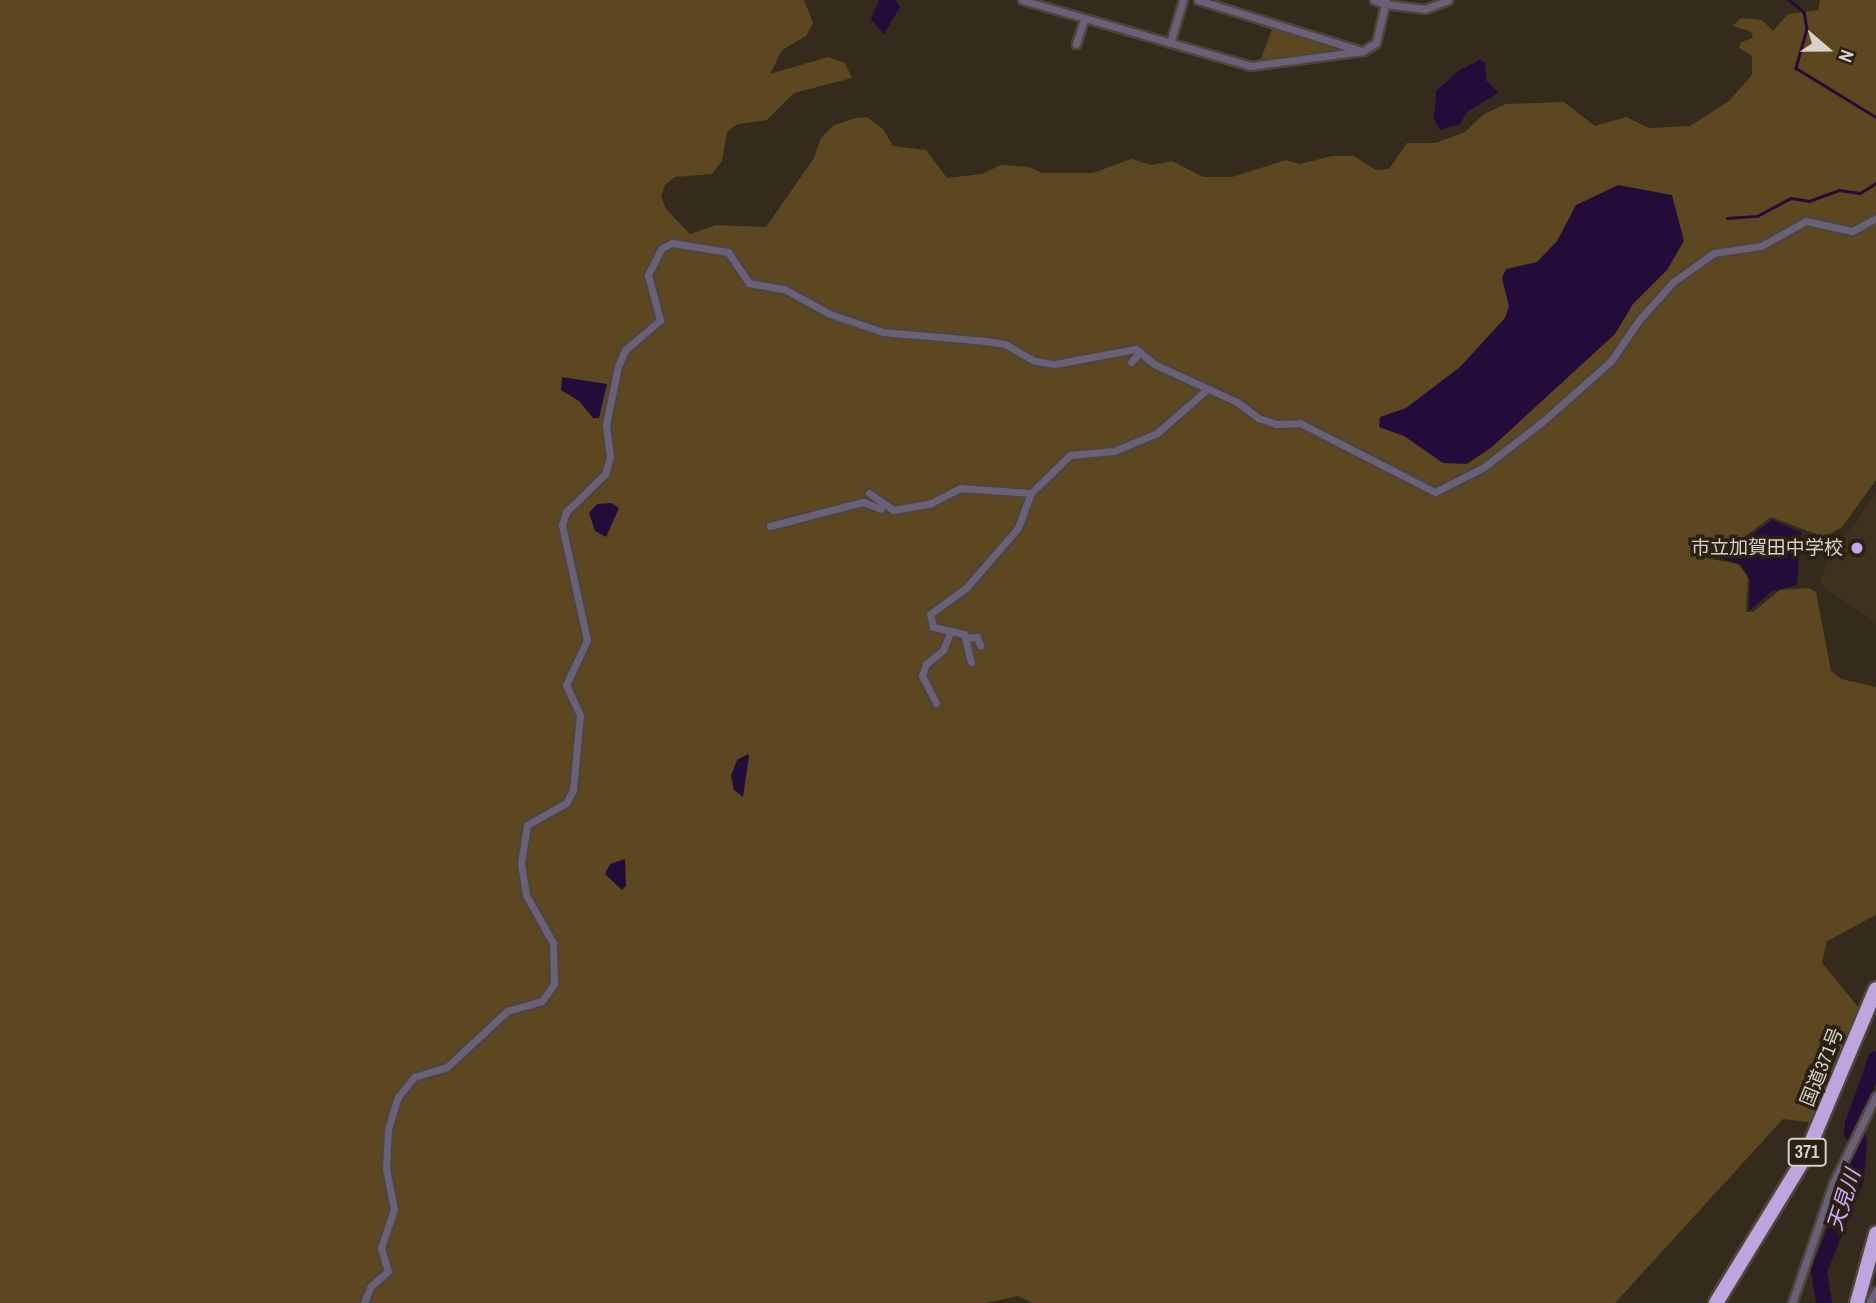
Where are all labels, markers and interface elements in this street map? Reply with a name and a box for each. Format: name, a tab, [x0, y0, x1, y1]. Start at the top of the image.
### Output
north arrow	[1792, 14, 1862, 84]
text: N	[1833, 46, 1861, 66]
place label: 市立加賀田中学校	[1691, 537, 1843, 559]
marker: 市立加賀田中学校	[1849, 540, 1865, 556]
street label: 国道371号	[1796, 1024, 1848, 1110]
road number: 371	[1786, 1138, 1828, 1167]
water label: 天見川	[1822, 1166, 1866, 1234]

